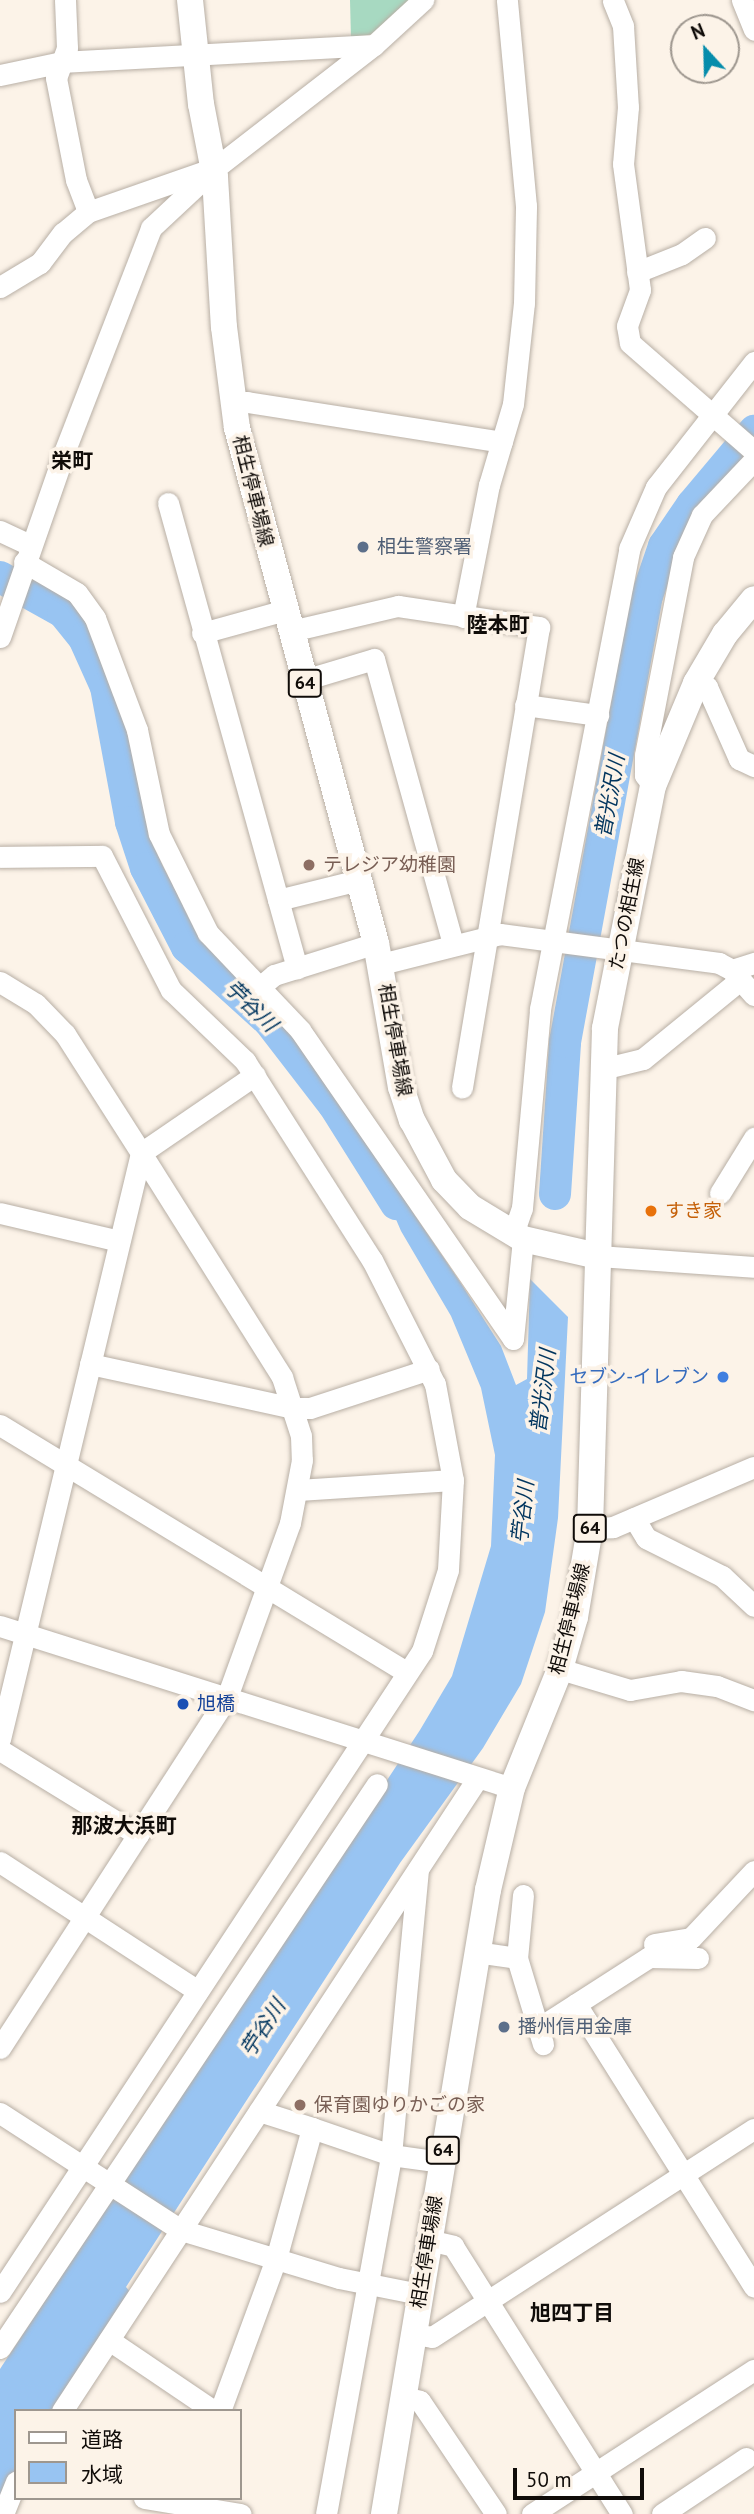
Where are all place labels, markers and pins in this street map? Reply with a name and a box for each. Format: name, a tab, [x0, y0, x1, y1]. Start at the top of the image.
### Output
place label: 相生警察署	[377, 536, 472, 558]
marker: 相生警察署	[355, 539, 371, 555]
place label: テレジア幼稚園	[323, 854, 456, 876]
marker: テレジア幼稚園	[301, 857, 317, 873]
place label: すき家	[665, 1200, 722, 1222]
marker: すき家	[643, 1203, 659, 1219]
place label: セブン-イレブン	[569, 1366, 709, 1388]
marker: セブン-イレブン	[715, 1369, 731, 1385]
place label: 旭橋	[197, 1693, 235, 1715]
marker: 旭橋	[175, 1696, 191, 1712]
place label: 播州信用金庫	[518, 2016, 632, 2038]
marker: 播州信用金庫	[496, 2019, 512, 2035]
place label: 保育園ゆりかごの家	[314, 2094, 485, 2116]
marker: 保育園ゆりかごの家	[292, 2097, 308, 2113]

